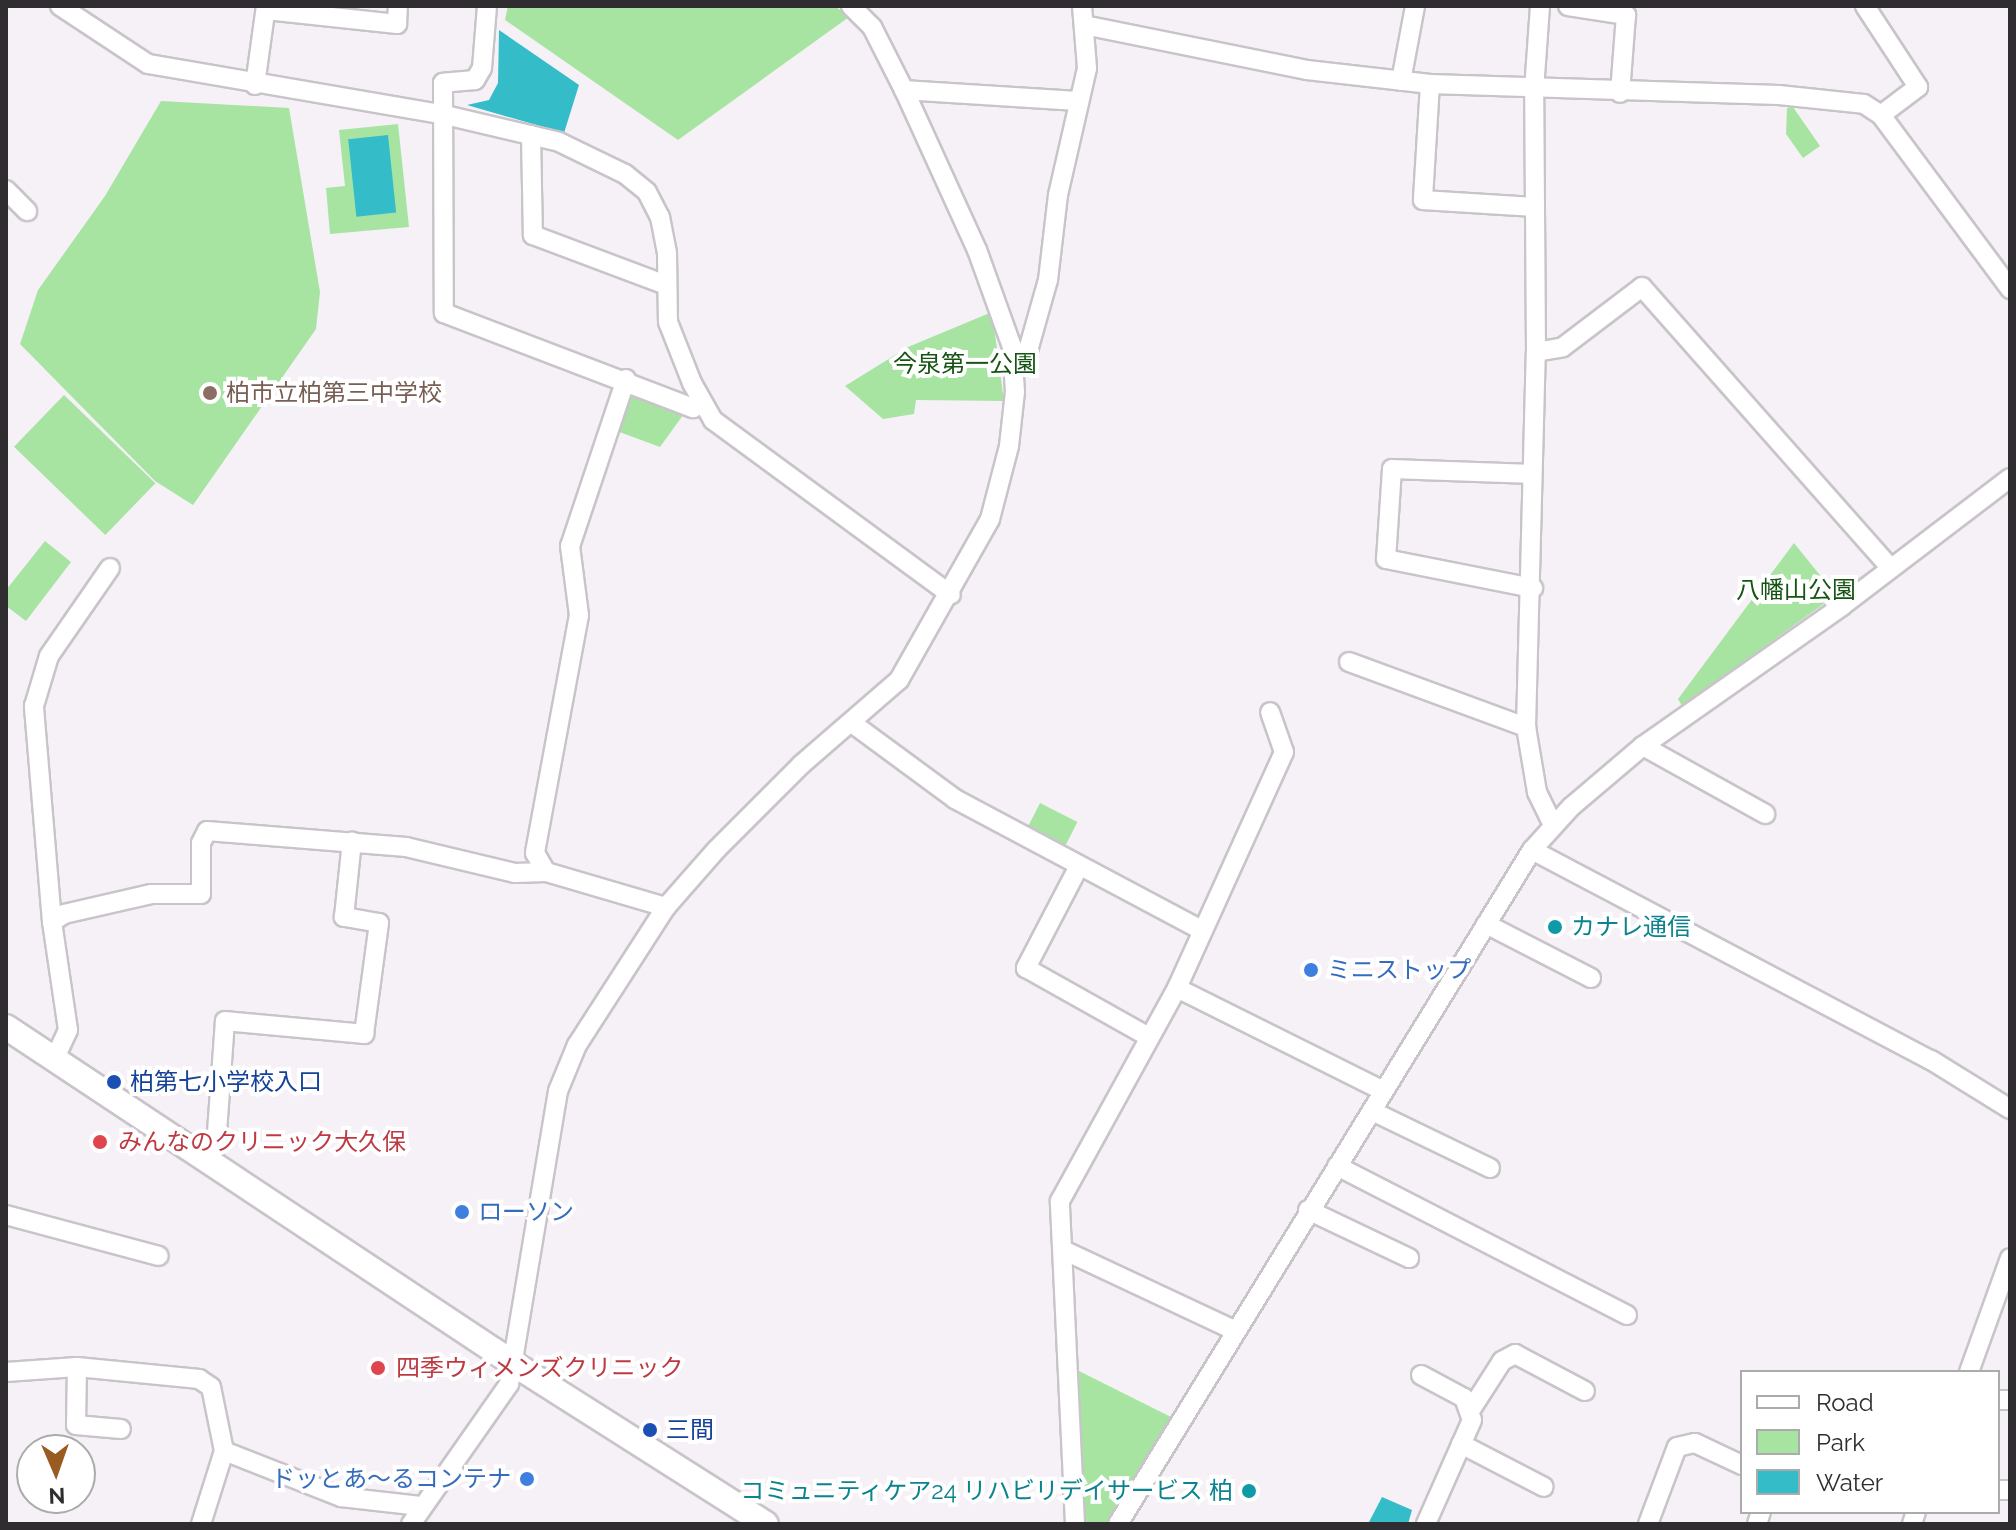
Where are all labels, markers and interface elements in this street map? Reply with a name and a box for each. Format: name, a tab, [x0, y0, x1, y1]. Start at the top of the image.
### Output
park label: 今泉第一公園	[893, 350, 1037, 378]
place label: 柏市立柏第三中学校	[226, 379, 442, 407]
marker: 柏市立柏第三中学校	[201, 384, 219, 402]
park label: 八幡山公園	[1736, 576, 1856, 604]
place label: カナレ通信	[1571, 913, 1691, 941]
marker: カナレ通信	[1546, 918, 1564, 936]
place label: ミニストップ	[1327, 956, 1471, 984]
marker: ミニストップ	[1302, 961, 1320, 979]
place label: 柏第七小学校入口	[130, 1068, 322, 1096]
marker: 柏第七小学校入口	[105, 1073, 123, 1091]
place label: みんなのクリニック大久保	[118, 1128, 406, 1156]
marker: みんなのクリニック大久保	[89, 1131, 111, 1153]
place label: ローソン	[478, 1198, 574, 1226]
marker: ローソン	[453, 1203, 471, 1221]
place label: 四季ウィメンズクリニック	[396, 1354, 684, 1382]
marker: 四季ウィメンズクリニック	[367, 1357, 389, 1379]
legend	[1740, 1370, 2000, 1514]
text: Road	[1816, 1388, 1874, 1417]
place label: 三間	[666, 1416, 714, 1444]
marker: 三間	[641, 1421, 659, 1439]
text: Park	[1816, 1428, 1865, 1457]
north arrow	[16, 1434, 96, 1514]
place label: ドッとあ〜るコンテナ	[271, 1465, 511, 1493]
text: Water	[1816, 1468, 1883, 1497]
marker: ドッとあ〜るコンテナ	[518, 1470, 536, 1488]
place label: コミュニティケア24 リハビリデイサービス 柏	[739, 1477, 1233, 1505]
marker: コミュニティケア24 リハビリデイサービス 柏	[1240, 1482, 1258, 1500]
text: N	[48, 1483, 66, 1509]

